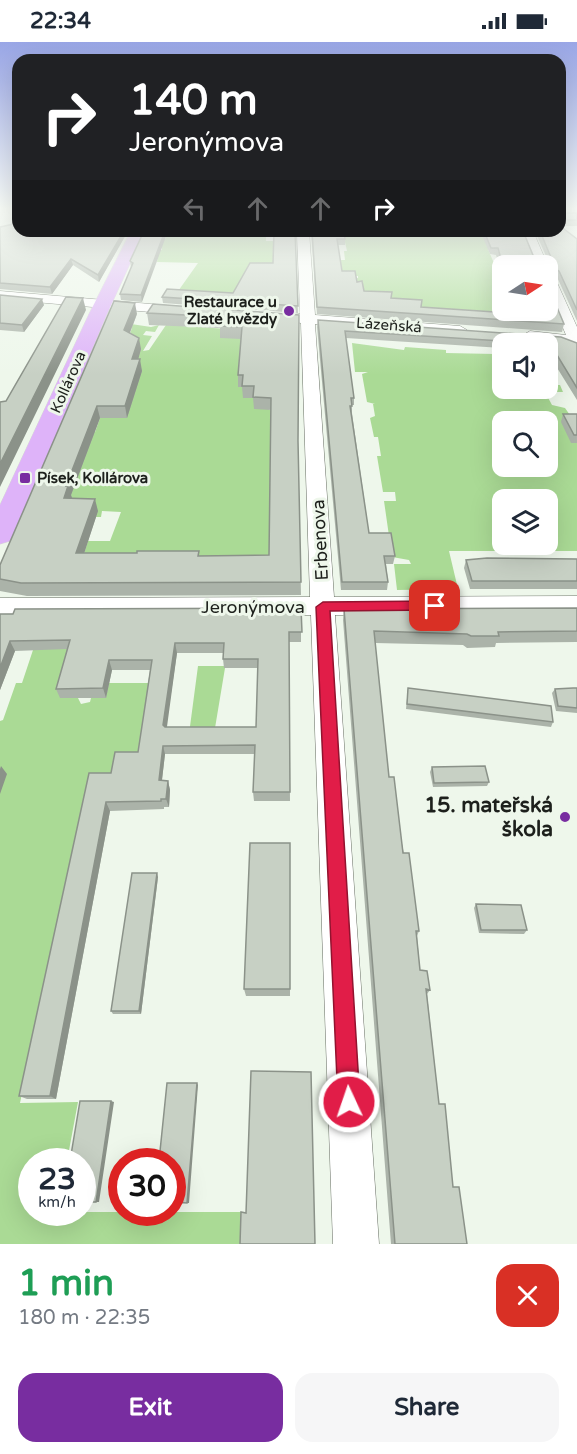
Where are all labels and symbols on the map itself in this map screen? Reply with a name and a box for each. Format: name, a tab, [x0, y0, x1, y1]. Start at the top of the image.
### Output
north arrow	[492, 255, 558, 321]
place label: Restaurace u Zlaté hvězdy	[184, 293, 277, 329]
marker: Restaurace u Zlaté hvězdy	[282, 304, 296, 318]
street label: Lázeňská	[356, 314, 422, 336]
street label: Kollárova	[46, 348, 90, 416]
place label: Písek, Kollárova	[37, 469, 148, 487]
marker: Písek, Kollárova	[18, 471, 32, 485]
street label: Erbenova	[307, 499, 333, 581]
pin	[409, 580, 460, 631]
street label: Jeronýmova	[201, 596, 305, 618]
place label: 15. mateřská škola	[424, 793, 553, 842]
marker: 15. mateřská škola	[558, 810, 572, 824]
position arrow	[317, 1070, 381, 1134]
speed limit sign: 30	[108, 1148, 186, 1226]

